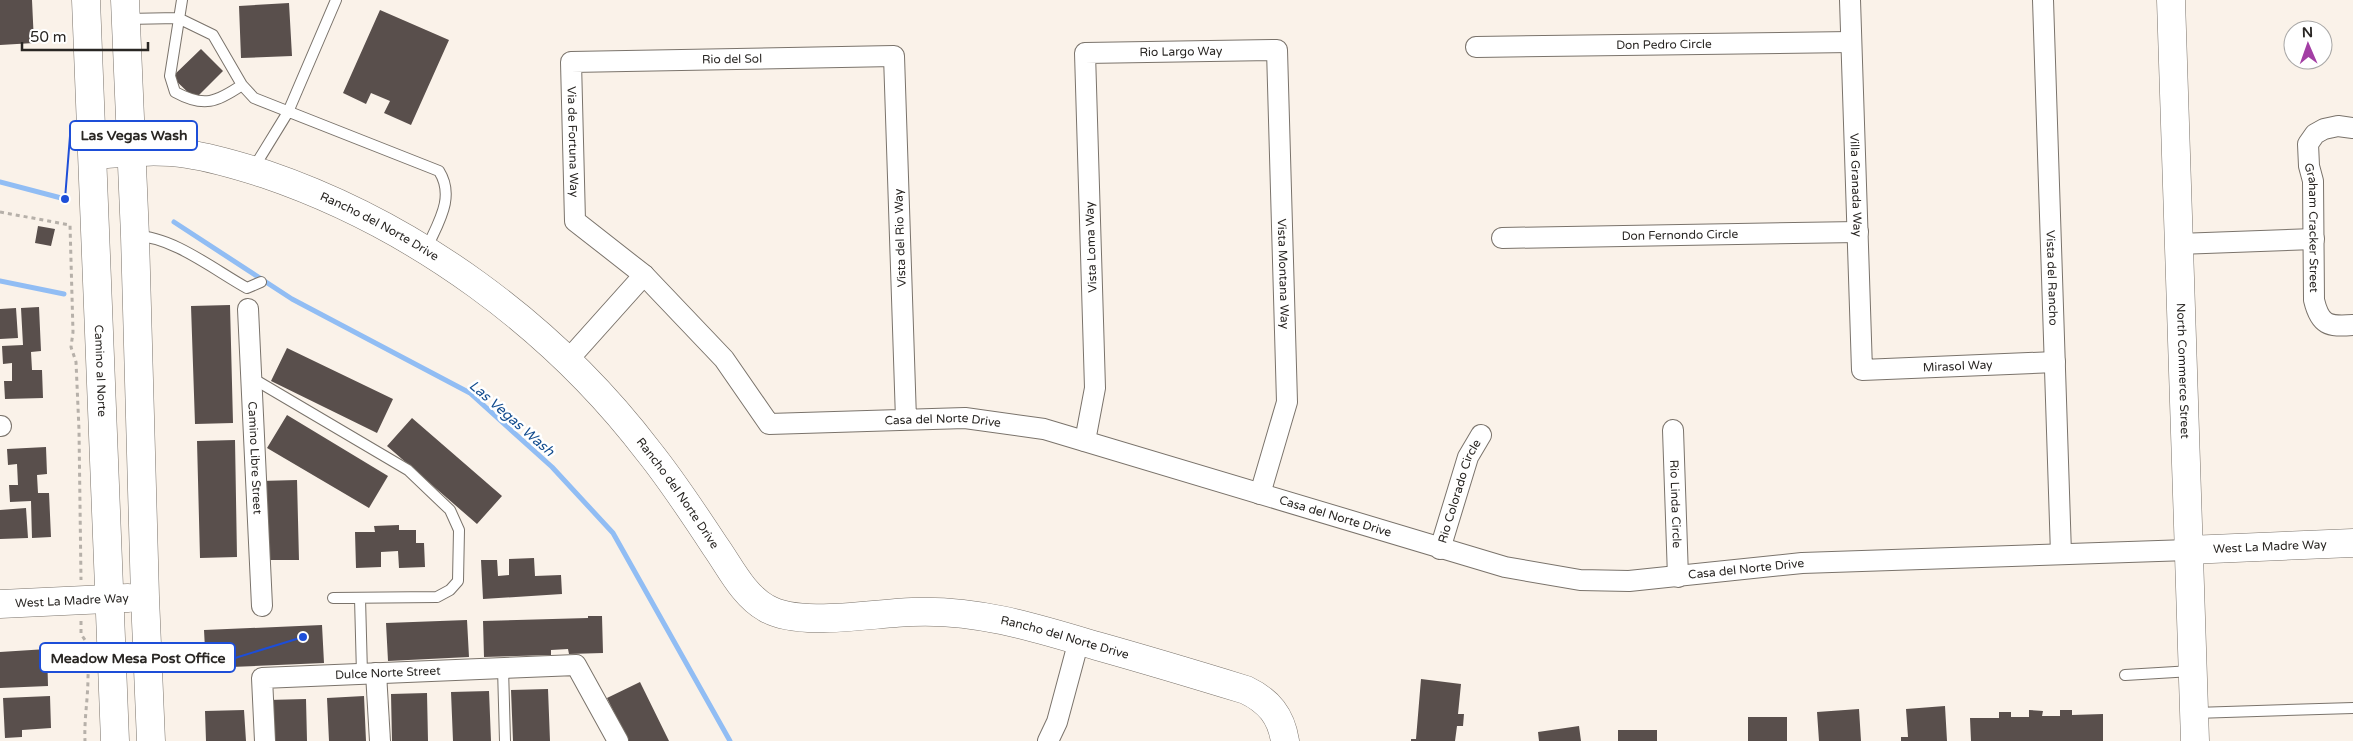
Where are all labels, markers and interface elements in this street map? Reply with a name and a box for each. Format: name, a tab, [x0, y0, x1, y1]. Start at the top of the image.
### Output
scale bar	[22, 20, 149, 52]
north arrow	[2283, 20, 2333, 70]
text: N	[2302, 24, 2313, 41]
text: 50 m	[30, 28, 67, 46]
street label: Don Pedro Circle	[1616, 37, 1712, 52]
street label: Rio Largo Way	[1139, 44, 1223, 59]
street label: Rio del Sol	[702, 51, 762, 67]
street label: Via de Fortuna Way	[565, 86, 581, 198]
callout: Las Vegas Wash	[70, 121, 197, 150]
text: Las Vegas Wash	[81, 127, 187, 144]
street label: Villa Granada Way	[1847, 133, 1865, 238]
street label: Graham Cracker Street	[2301, 161, 2321, 293]
street label: Vista del Rio Way	[891, 188, 909, 287]
street label: Rancho del Norte Drive	[318, 189, 442, 264]
street label: Vista Loma Way	[1082, 201, 1100, 293]
street label: Vista Montana Way	[1275, 218, 1292, 330]
street label: Don Fernondo Circle	[1622, 227, 1739, 243]
street label: Vista del Rancho	[2043, 230, 2061, 326]
street label: North Commerce Street	[2174, 303, 2192, 439]
street label: Camino al Norte	[92, 324, 109, 417]
street label: Mirasol Way	[1923, 358, 1993, 374]
water label: Las Vegas Wash	[466, 377, 558, 460]
street label: Camino Libre Street	[245, 401, 265, 515]
street label: Casa del Norte Drive	[884, 411, 1002, 430]
street label: Rancho del Norte Drive	[634, 435, 722, 551]
street label: Rio Colorado Circle	[1435, 437, 1484, 545]
street label: Rio Linda Circle	[1667, 459, 1684, 549]
street label: Casa del Norte Drive	[1278, 493, 1393, 540]
street label: West La Madre Way	[2213, 537, 2328, 556]
street label: Casa del Norte Drive	[1687, 556, 1805, 582]
street label: West La Madre Way	[15, 591, 130, 610]
street label: Rancho del Norte Drive	[999, 613, 1131, 662]
callout: Meadow Mesa Post Office	[40, 643, 235, 672]
text: Meadow Mesa Post Office	[50, 650, 226, 667]
street label: Dulce Norte Street	[335, 664, 441, 682]

